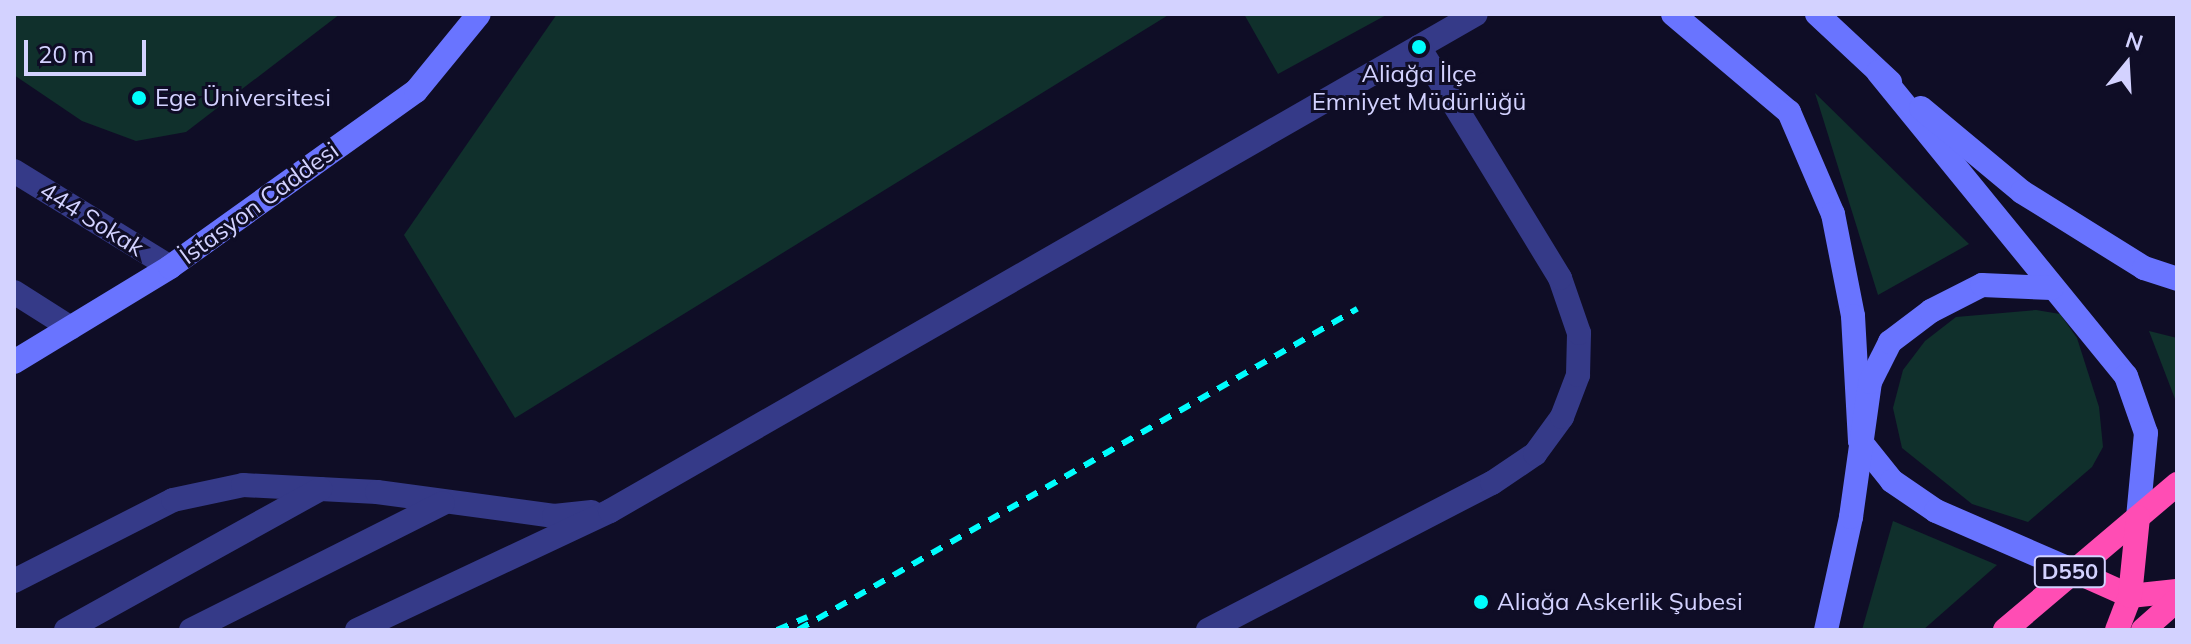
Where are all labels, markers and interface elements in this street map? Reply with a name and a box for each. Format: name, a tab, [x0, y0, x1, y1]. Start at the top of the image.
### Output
scale bar	[28, 24, 150, 74]
north arrow	[2087, 24, 2167, 104]
text: N	[2122, 25, 2147, 57]
marker: Aliağa İlçe Emniyet Müdürlüğü	[1410, 38, 1428, 56]
text: 20 m	[38, 39, 94, 69]
place label: Aliağa İlçe Emniyet Müdürlüğü	[1312, 60, 1526, 116]
place label: Ege Üniversitesi	[155, 84, 331, 112]
marker: Ege Üniversitesi	[130, 89, 148, 107]
street label: İstasyon Caddesi	[174, 136, 344, 270]
street label: 444 Sokak	[35, 176, 149, 262]
road number: D550	[2032, 554, 2108, 590]
place label: Aliağa Askerlik Şubesi	[1497, 588, 1743, 616]
marker: Aliağa Askerlik Şubesi	[1472, 593, 1490, 611]

